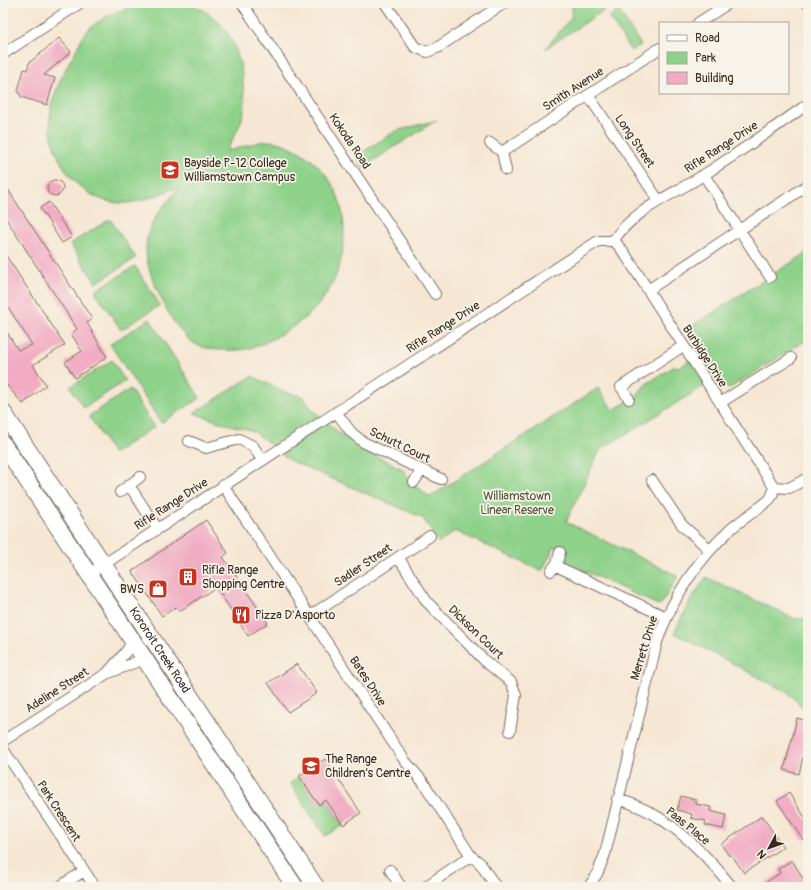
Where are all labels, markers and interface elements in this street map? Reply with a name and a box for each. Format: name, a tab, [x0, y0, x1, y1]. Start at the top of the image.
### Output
legend	[659, 22, 789, 94]
text: Road	[695, 31, 720, 46]
text: Park	[695, 51, 716, 66]
street label: Smith Avenue	[540, 64, 607, 115]
text: Building	[695, 71, 734, 86]
street label: Kokoda Road	[325, 111, 374, 172]
street label: Long Street	[611, 112, 658, 171]
street label: Rifle Range Drive	[682, 118, 761, 177]
place label: Bayside P-12 College Williamstown Campus	[184, 156, 296, 185]
school or university icon: Bayside P-12 College Williamstown Campus	[159, 159, 181, 181]
street label: Rifle Range Drive	[404, 298, 483, 357]
street label: Burbidge Drive	[679, 322, 730, 390]
street label: Schutt Court	[367, 424, 433, 467]
street label: Rifle Range Drive	[132, 475, 211, 534]
park label: Williamstown Linear Reserve	[480, 489, 554, 518]
street label: Sadler Street	[331, 540, 395, 590]
place label: Rifle Range Shopping Centre	[202, 563, 285, 592]
building icon: Rifle Range Shopping Centre	[177, 566, 199, 588]
shop icon: BWS	[147, 578, 169, 600]
place label: BWS	[120, 582, 144, 597]
street label: Dickson Court	[445, 602, 506, 662]
street label: Kororoit Creek Road	[126, 604, 193, 696]
restaurant icon: Pizza D'Asporto	[230, 604, 252, 626]
place label: Pizza D'Asporto	[255, 608, 336, 623]
street label: Merrett Drive	[628, 614, 661, 682]
street label: Bates Drive	[346, 654, 389, 709]
street label: Adeline Street	[23, 664, 92, 716]
place label: The Range Children’s Centre	[325, 752, 410, 781]
school or university icon: The Range Children’s Centre	[300, 755, 322, 777]
street label: Park Crescent	[33, 778, 84, 845]
street label: Paas Place	[663, 804, 713, 849]
north arrow	[749, 828, 789, 868]
text: N	[754, 847, 769, 861]

